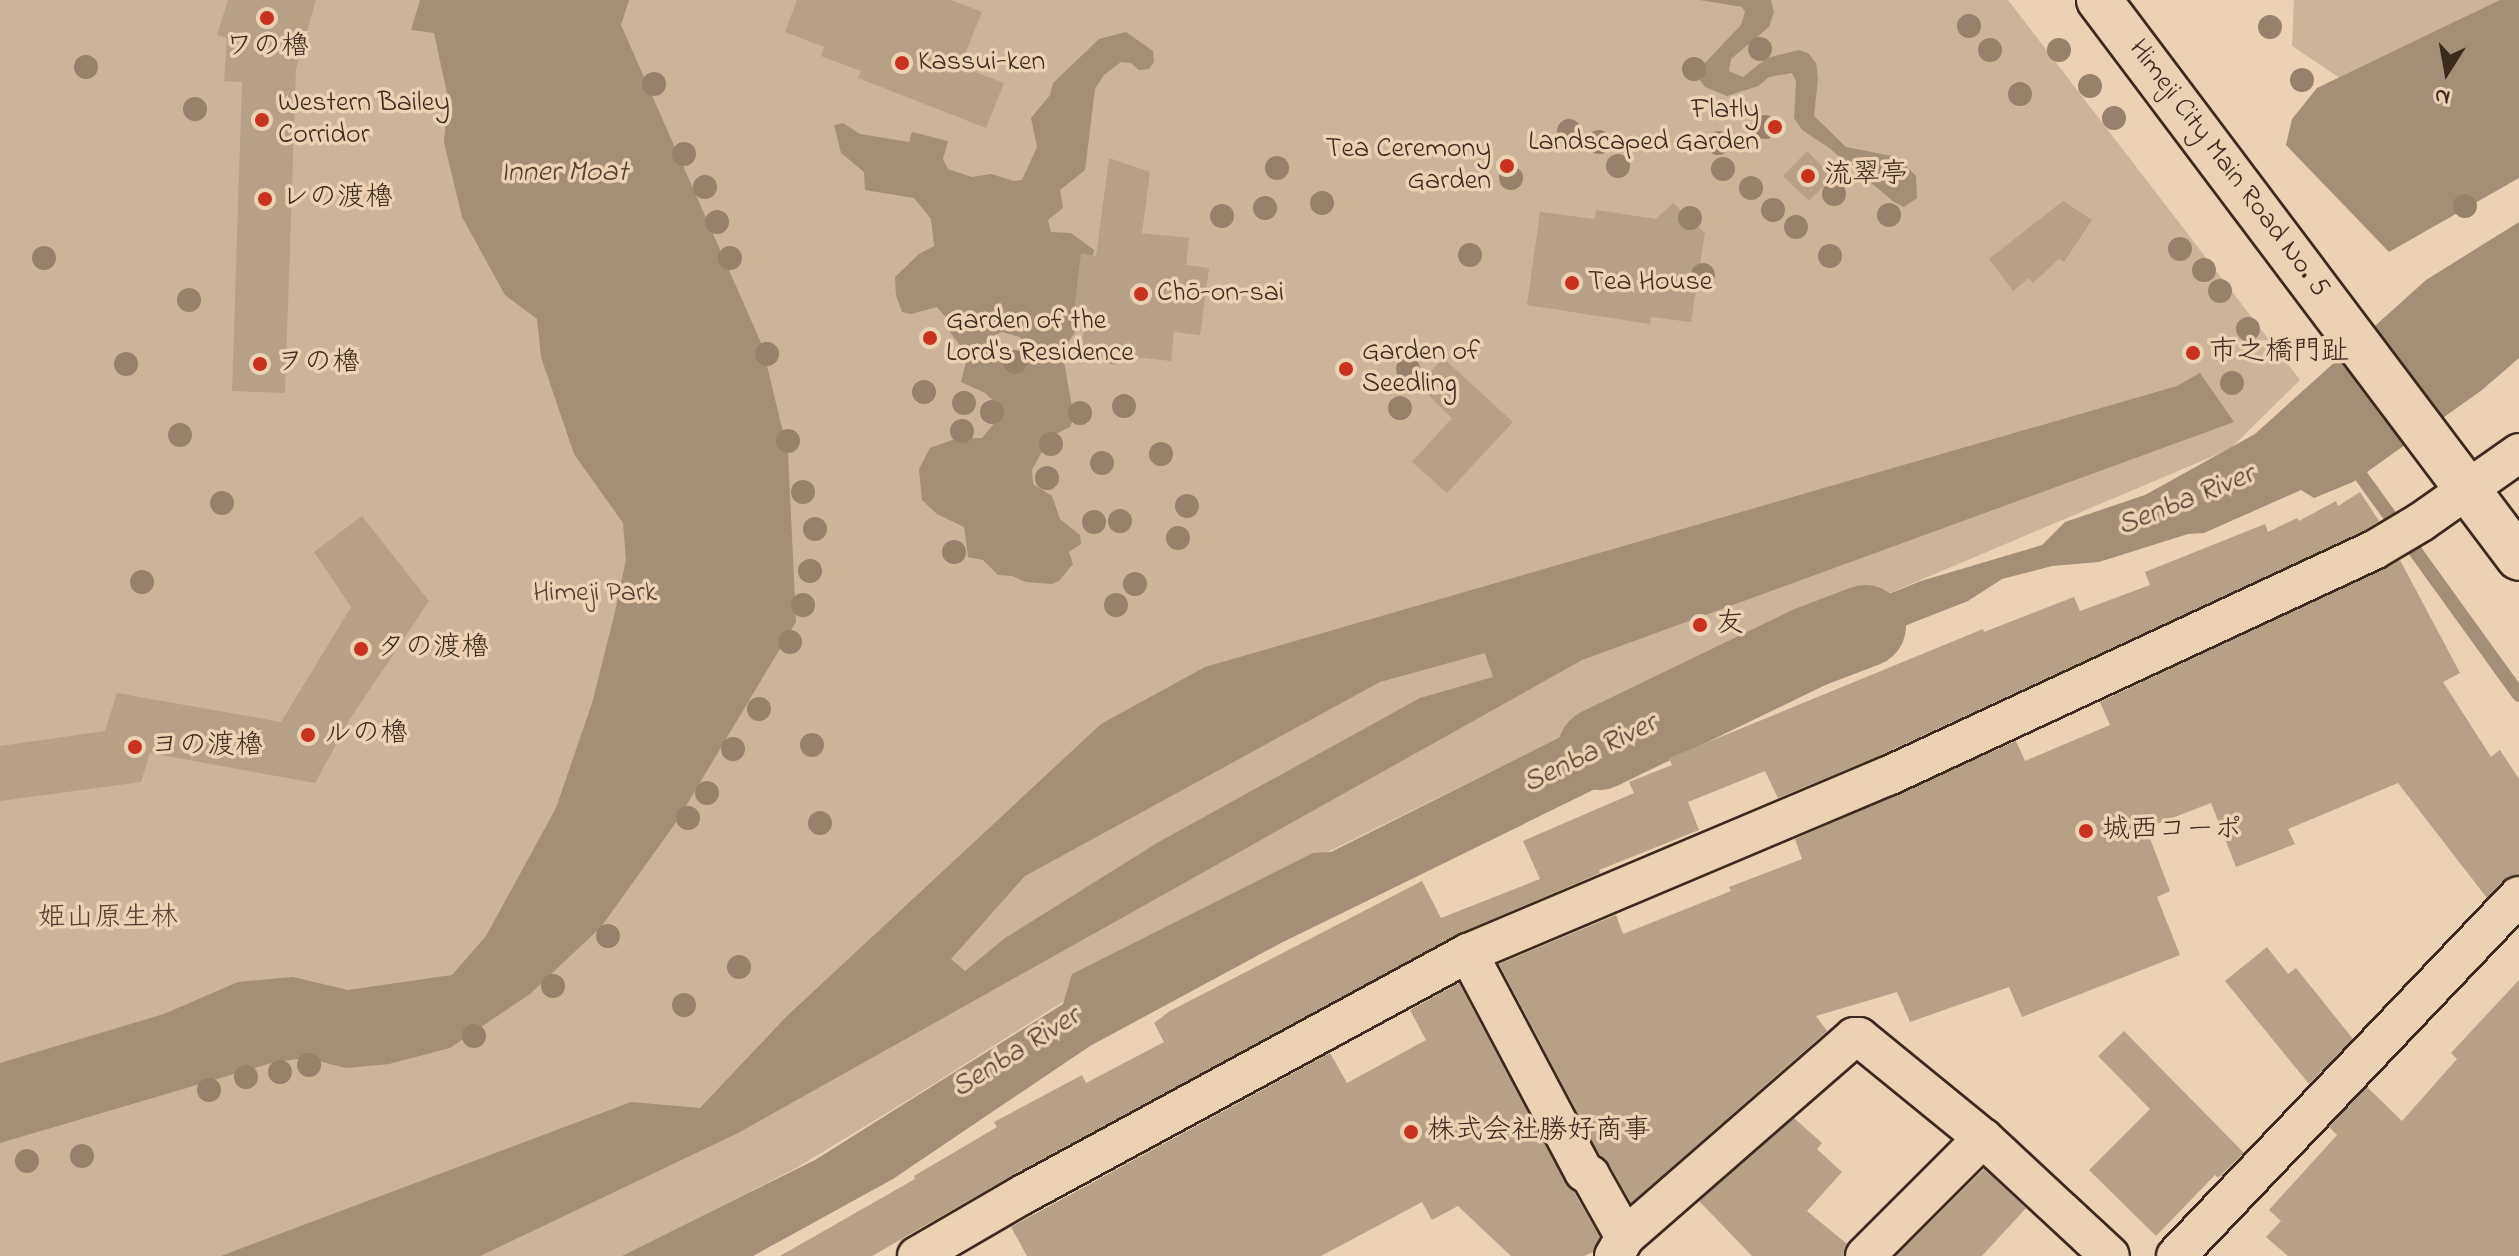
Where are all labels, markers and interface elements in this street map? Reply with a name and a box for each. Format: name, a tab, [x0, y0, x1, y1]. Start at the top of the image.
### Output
marker: ワの櫓	[258, 9, 276, 27]
place label: ワの櫓	[225, 31, 309, 65]
north arrow	[2407, 32, 2487, 112]
street label: Himeji City Main Road No. 5	[2120, 34, 2336, 304]
place label: Kassui-ken	[918, 46, 1045, 80]
marker: Kassui-ken	[893, 54, 911, 72]
text: N	[2432, 78, 2453, 113]
place label: Western Bailey Corridor	[278, 87, 450, 153]
place label: Flatly Landscaped Garden	[1528, 94, 1759, 160]
marker: Western Bailey Corridor	[253, 111, 271, 129]
marker: Flatly Landscaped Garden	[1766, 118, 1784, 136]
place label: Tea Ceremony Garden	[1325, 133, 1491, 199]
water label: Inner Moat	[501, 155, 627, 191]
marker: Tea Ceremony Garden	[1498, 157, 1516, 175]
place label: 流翠亭	[1824, 159, 1908, 193]
marker: 流翠亭	[1799, 167, 1817, 185]
place label: レの渡櫓	[281, 182, 393, 216]
marker: レの渡櫓	[256, 190, 274, 208]
place label: Tea House	[1588, 266, 1712, 300]
marker: Tea House	[1563, 274, 1581, 292]
place label: Chō-on-sai	[1157, 277, 1284, 311]
marker: Chō-on-sai	[1132, 285, 1150, 303]
place label: Garden of the Lord's Residence	[946, 305, 1134, 371]
marker: Garden of the Lord's Residence	[921, 329, 939, 347]
place label: Garden of Seedling	[1362, 336, 1480, 402]
place label: 市之橋門趾	[2209, 336, 2349, 370]
marker: 市之橋門趾	[2184, 344, 2202, 362]
place label: ヲの櫓	[276, 347, 360, 381]
marker: ヲの櫓	[251, 355, 269, 373]
marker: Garden of Seedling	[1337, 360, 1355, 378]
water label: Senba River	[2112, 457, 2260, 545]
park label: Himeji Park	[533, 577, 657, 611]
place label: 友	[1716, 608, 1744, 642]
marker: 友	[1691, 616, 1709, 634]
place label: タの渡櫓	[377, 632, 489, 666]
marker: タの渡櫓	[352, 640, 370, 658]
water label: Senba River	[1517, 706, 1663, 802]
place label: ルの櫓	[324, 718, 408, 752]
marker: ルの櫓	[299, 726, 317, 744]
place label: ヨの渡櫓	[151, 730, 263, 764]
marker: ヨの渡櫓	[126, 738, 144, 756]
place label: 城西コーポ	[2102, 814, 2242, 848]
marker: 城西コーポ	[2077, 822, 2095, 840]
park label: 姫山原生林	[38, 902, 178, 936]
water label: Senba River	[945, 1000, 1087, 1106]
place label: 株式会社勝好商事	[1427, 1115, 1651, 1149]
marker: 株式会社勝好商事	[1402, 1123, 1420, 1141]

